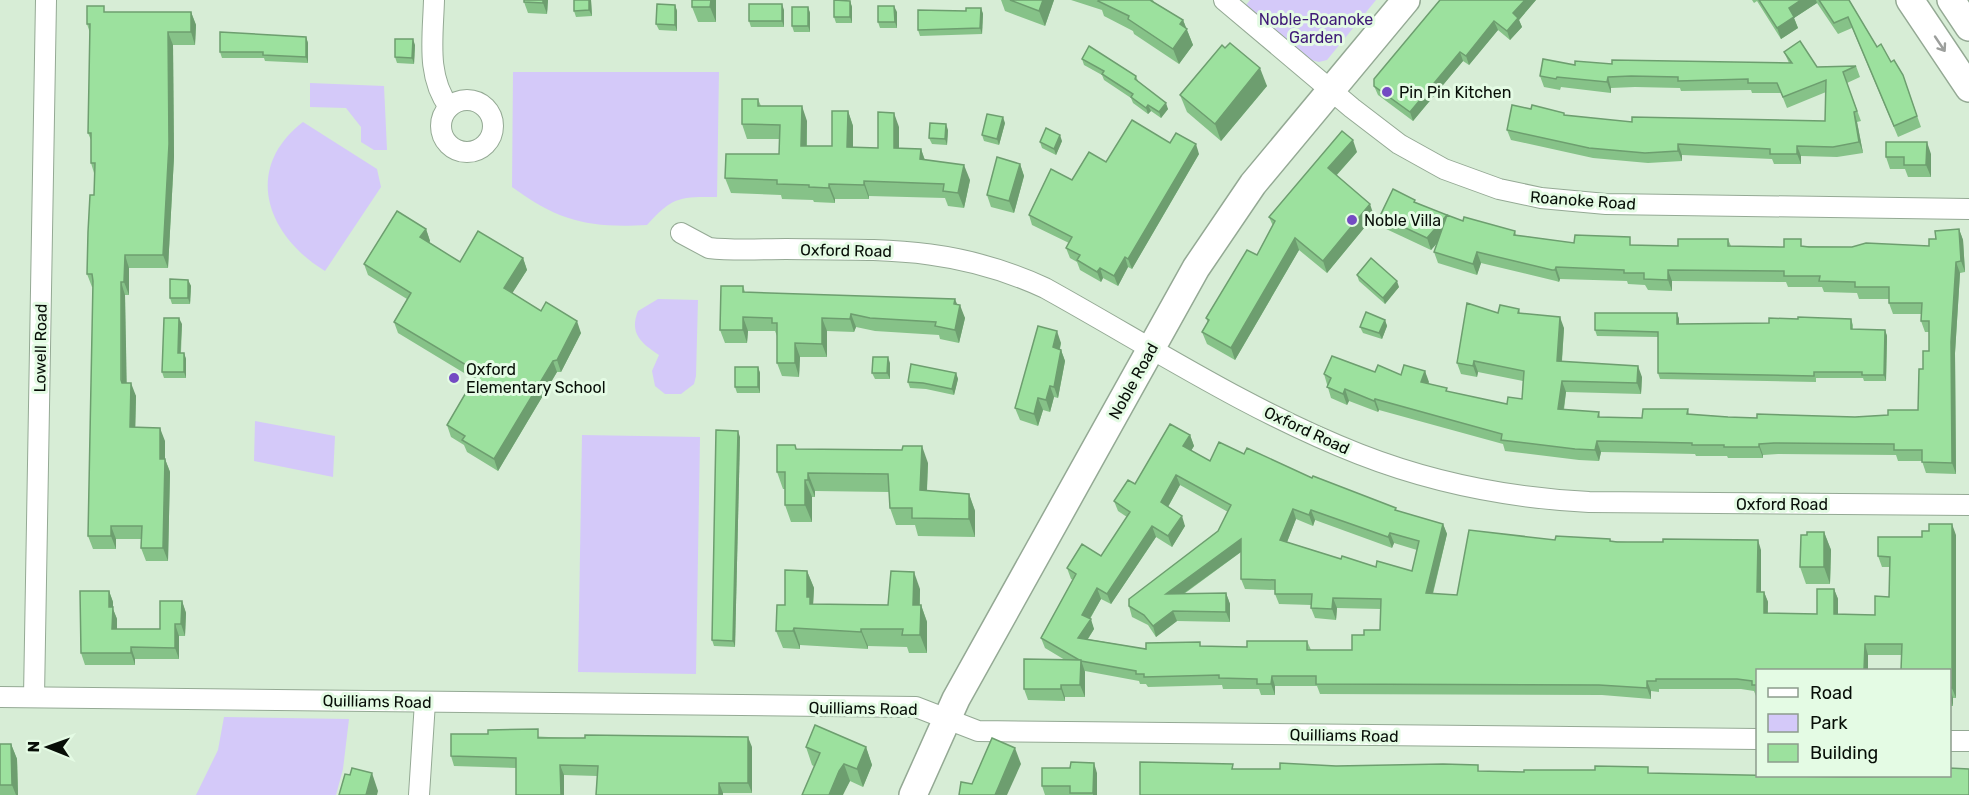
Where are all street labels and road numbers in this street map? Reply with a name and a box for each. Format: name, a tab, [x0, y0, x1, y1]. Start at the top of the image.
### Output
street label: Roanoke Road	[1529, 187, 1636, 214]
street label: Oxford Road	[800, 240, 892, 261]
street label: Lowell Road	[30, 303, 51, 393]
street label: Noble Road	[1105, 340, 1162, 423]
street label: Oxford Road	[1261, 402, 1352, 458]
street label: Oxford Road	[1736, 495, 1828, 514]
street label: Quilliams Road	[322, 691, 432, 712]
street label: Quilliams Road	[808, 698, 918, 719]
street label: Quilliams Road	[1289, 725, 1399, 746]

